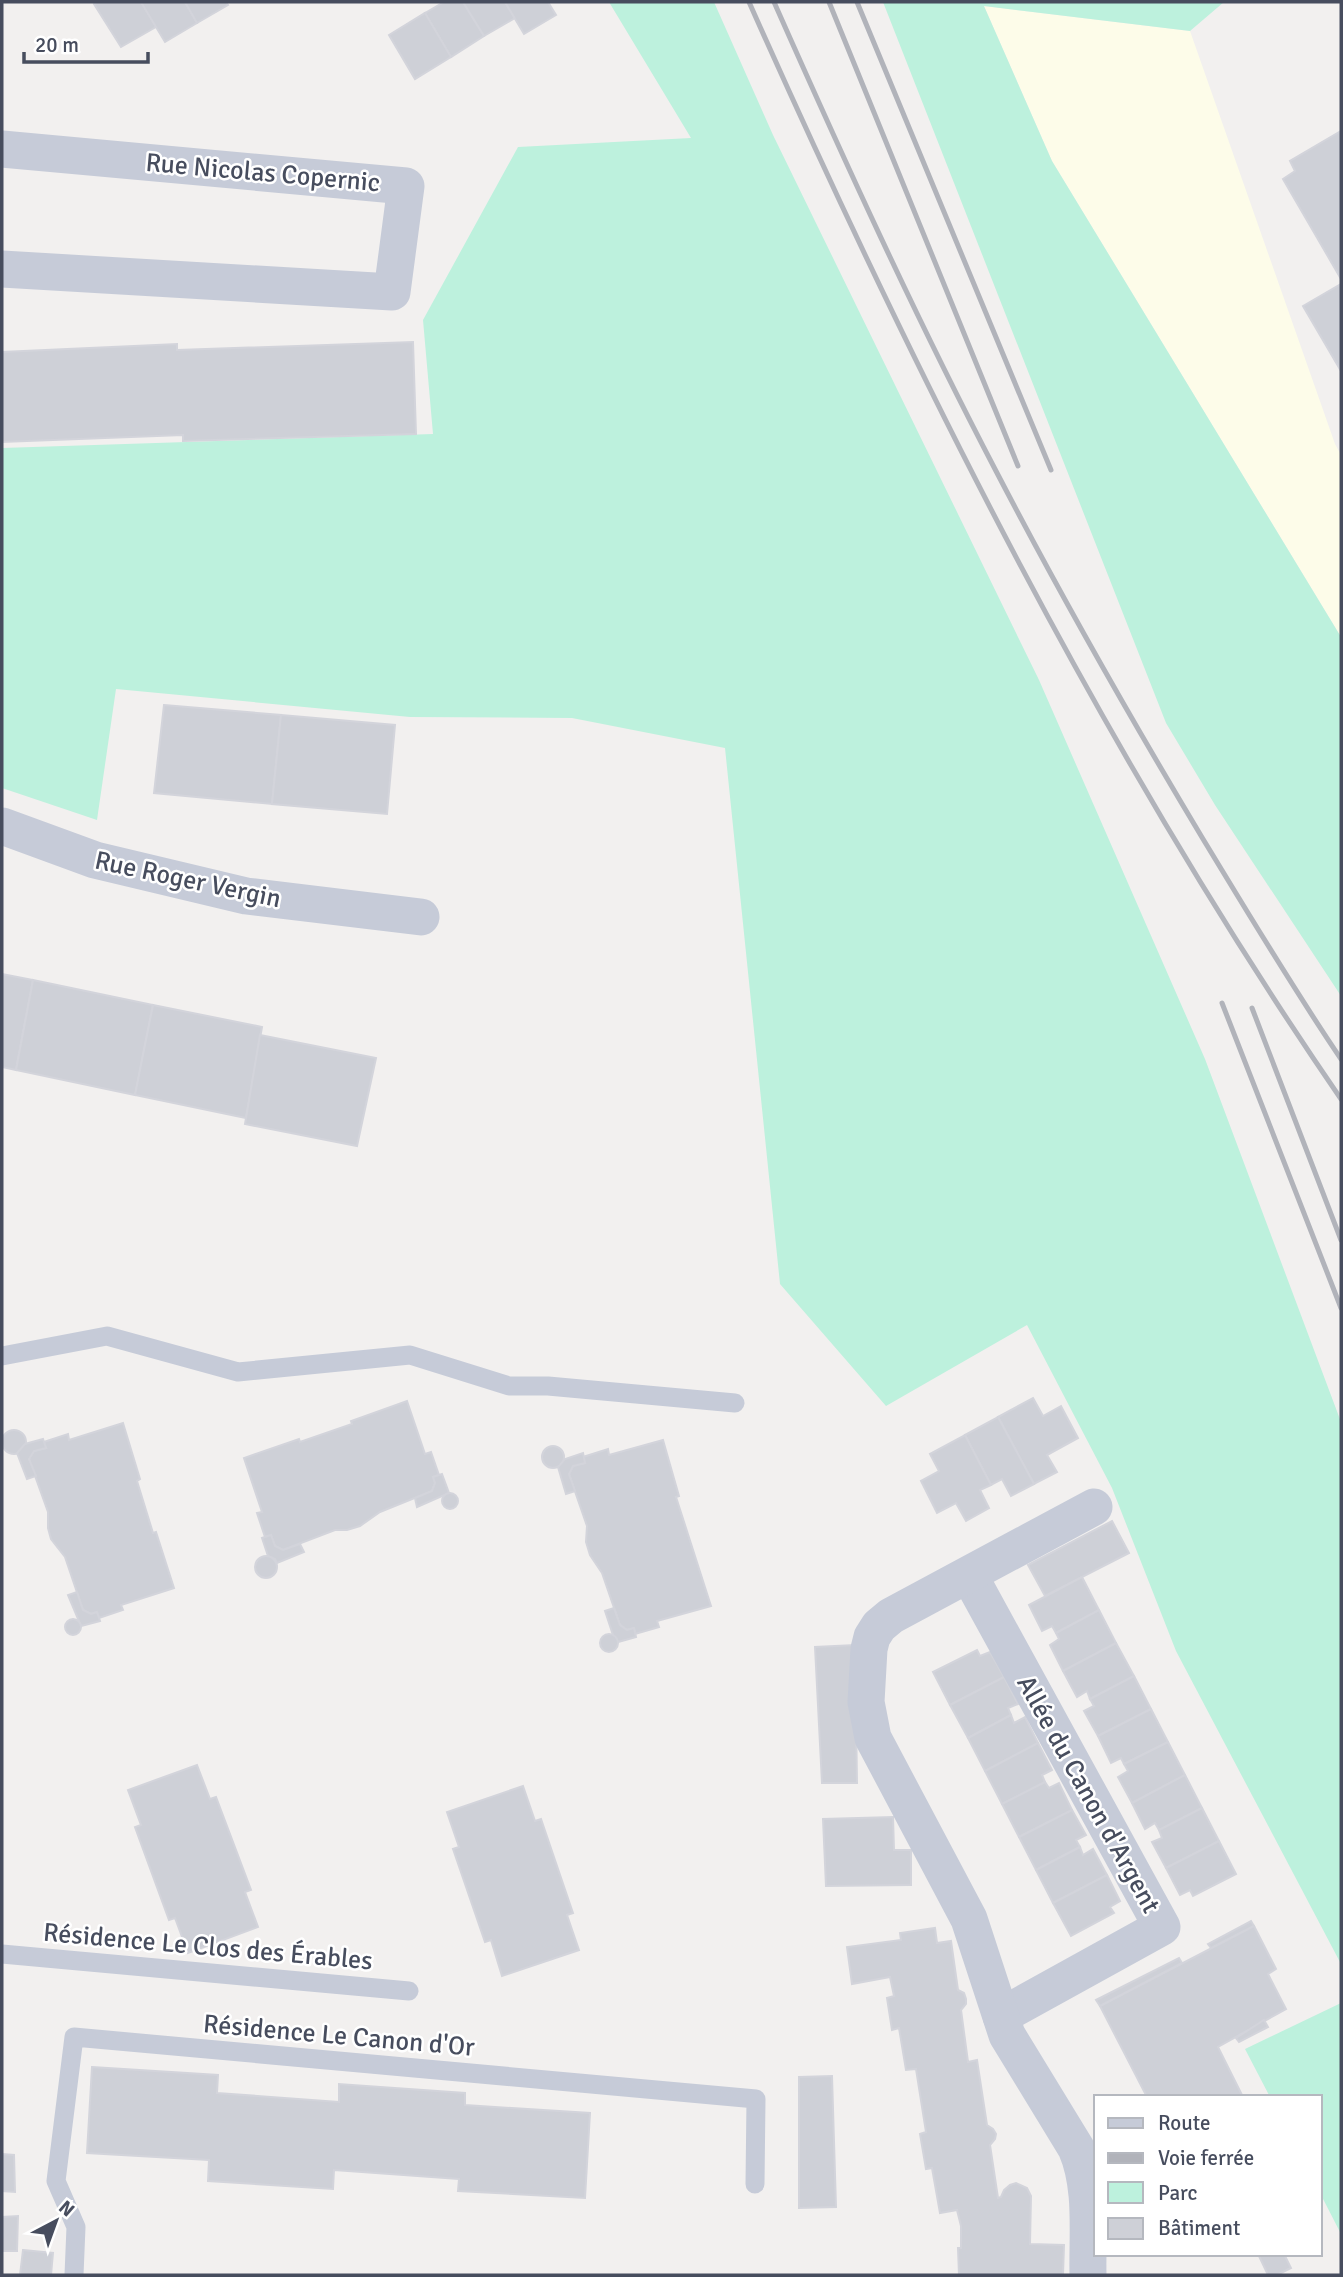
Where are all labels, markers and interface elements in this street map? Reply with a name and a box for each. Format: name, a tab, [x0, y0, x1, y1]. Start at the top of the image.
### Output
scale bar	[24, 21, 149, 65]
text: 20 m	[35, 32, 79, 58]
street label: Rue Nicolas Copernic	[144, 147, 381, 199]
street label: Rue Roger Vergin	[92, 845, 284, 915]
street label: Allée du Canon d'Argent	[1010, 1670, 1167, 1919]
street label: Résidence Le Clos des Érables	[42, 1917, 374, 1977]
street label: Résidence Le Canon d'Or	[202, 2008, 476, 2064]
legend	[1094, 2095, 1322, 2256]
text: Route	[1158, 2110, 1210, 2136]
text: Voie ferrée	[1158, 2145, 1254, 2171]
text: Parc	[1158, 2180, 1197, 2206]
north arrow	[21, 2186, 91, 2256]
text: N	[54, 2196, 79, 2222]
text: Bâtiment	[1158, 2215, 1240, 2241]

